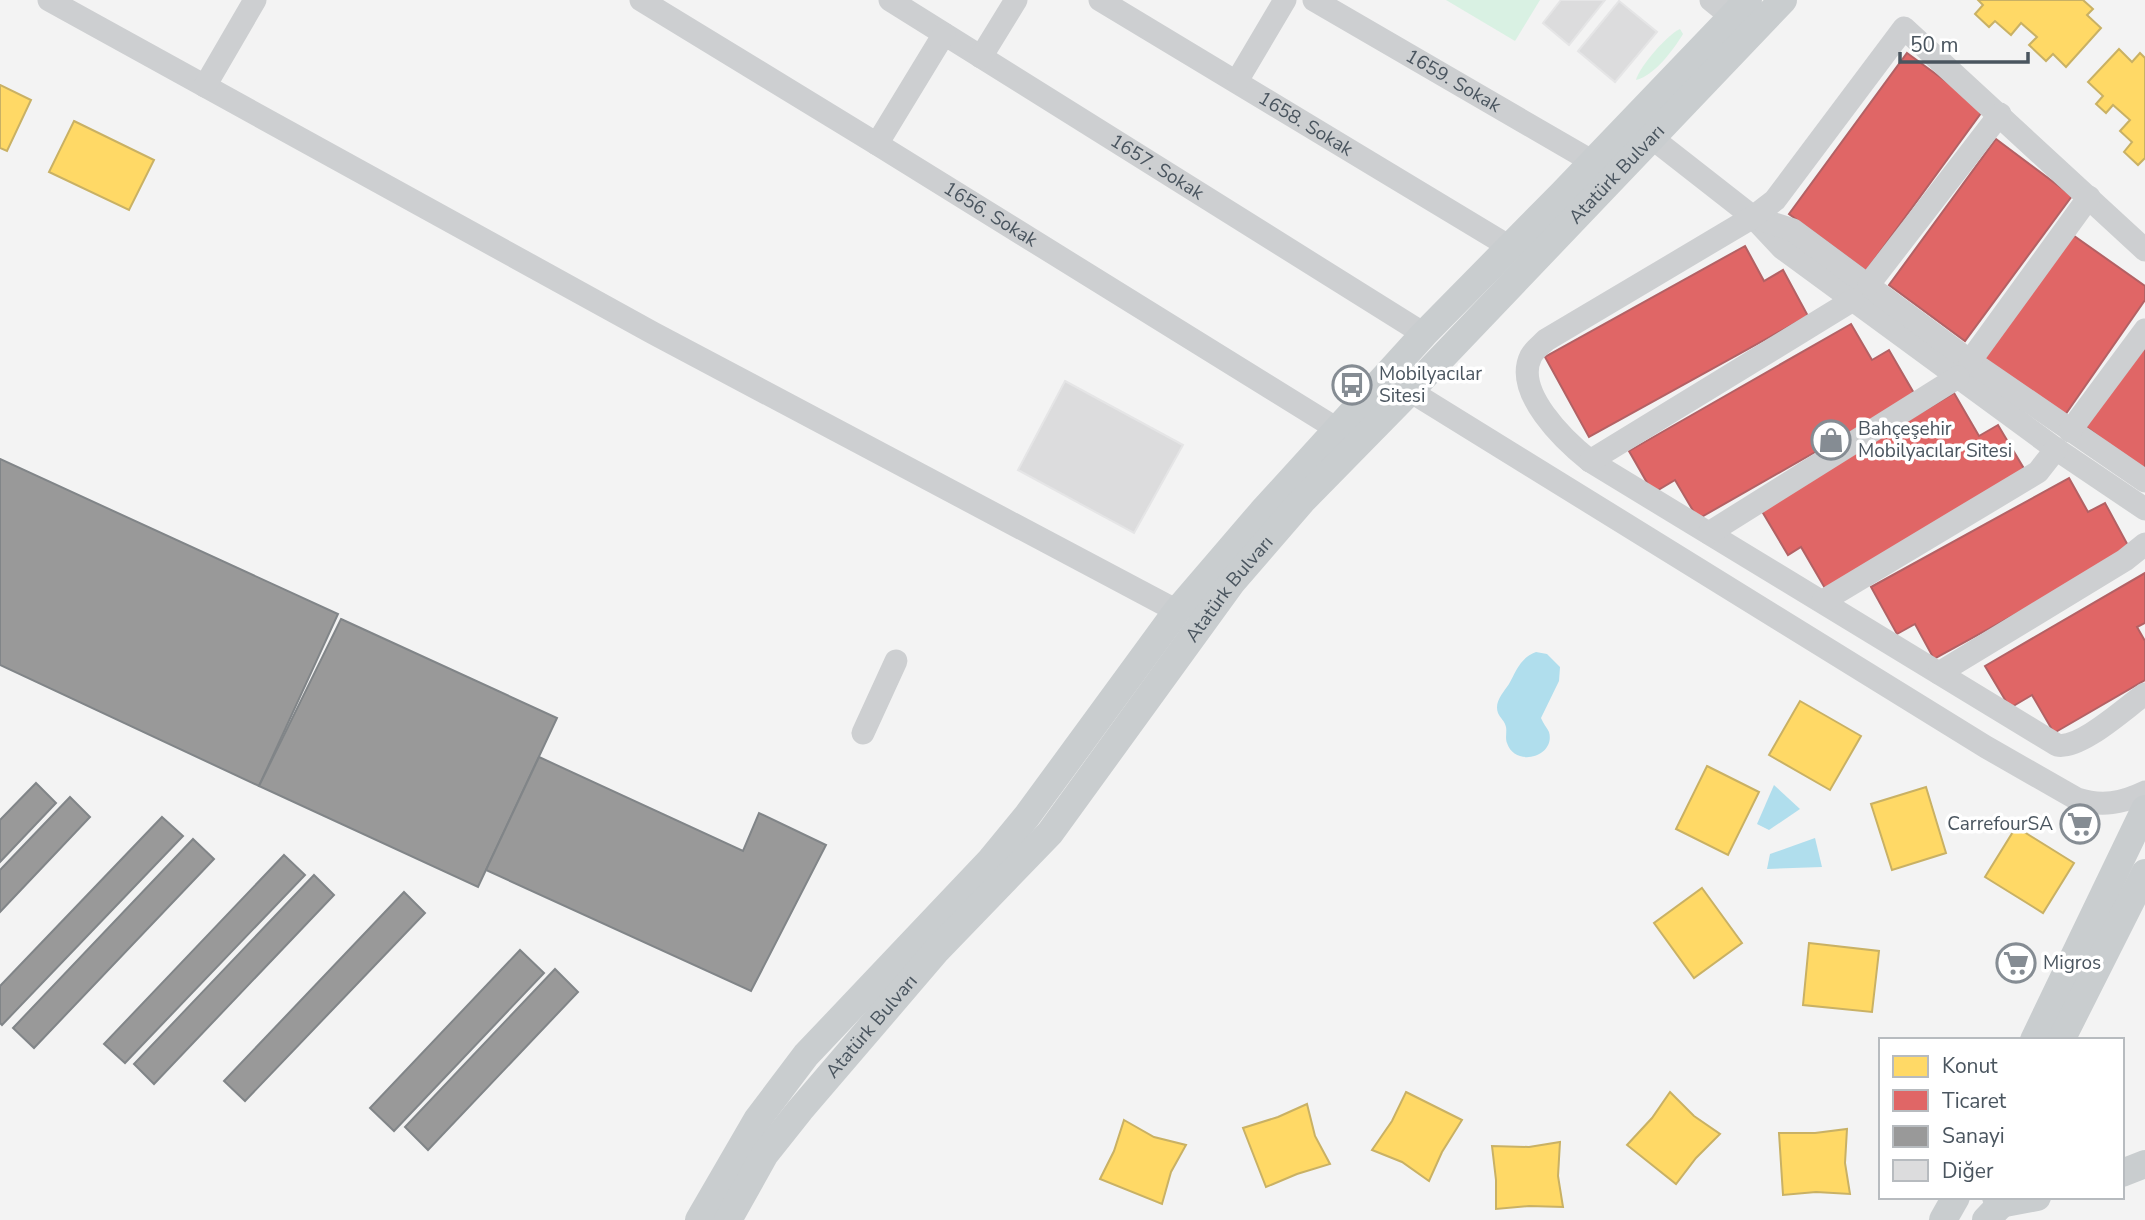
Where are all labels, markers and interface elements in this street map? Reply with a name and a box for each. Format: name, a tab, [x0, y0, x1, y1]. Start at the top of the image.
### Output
scale bar	[1900, 21, 2028, 65]
text: 50 m	[1910, 31, 1959, 59]
street label: 1659. Sokak	[1401, 43, 1506, 119]
street label: 1658. Sokak	[1253, 85, 1358, 163]
street label: Atatürk Bulvarı	[1563, 119, 1671, 230]
street label: 1657. Sokak	[1105, 128, 1209, 206]
street label: 1656. Sokak	[939, 175, 1043, 254]
place label: Mobilyacılar Sitesi	[1379, 361, 1482, 409]
bus stop icon: Mobilyacılar Sitesi	[1331, 364, 1373, 406]
place label: Bahçeşehir Mobilyacılar Sitesi	[1858, 416, 2012, 464]
shop icon: Bahçeşehir Mobilyacılar Sitesi	[1810, 419, 1852, 461]
street label: Atatürk Bulvarı	[1179, 530, 1279, 648]
supermarket icon: CarrefourSA	[2059, 803, 2101, 845]
place label: CarrefourSA	[1947, 811, 2053, 837]
supermarket icon: Migros	[1995, 942, 2037, 984]
place label: Migros	[2043, 950, 2101, 976]
street label: Atatürk Bulvarı	[820, 969, 923, 1084]
legend	[1879, 1038, 2124, 1199]
text: Konut	[1942, 1052, 1998, 1080]
text: Ticaret	[1942, 1087, 2007, 1115]
text: Sanayi	[1942, 1122, 2005, 1150]
text: Diğer	[1942, 1157, 1994, 1185]

